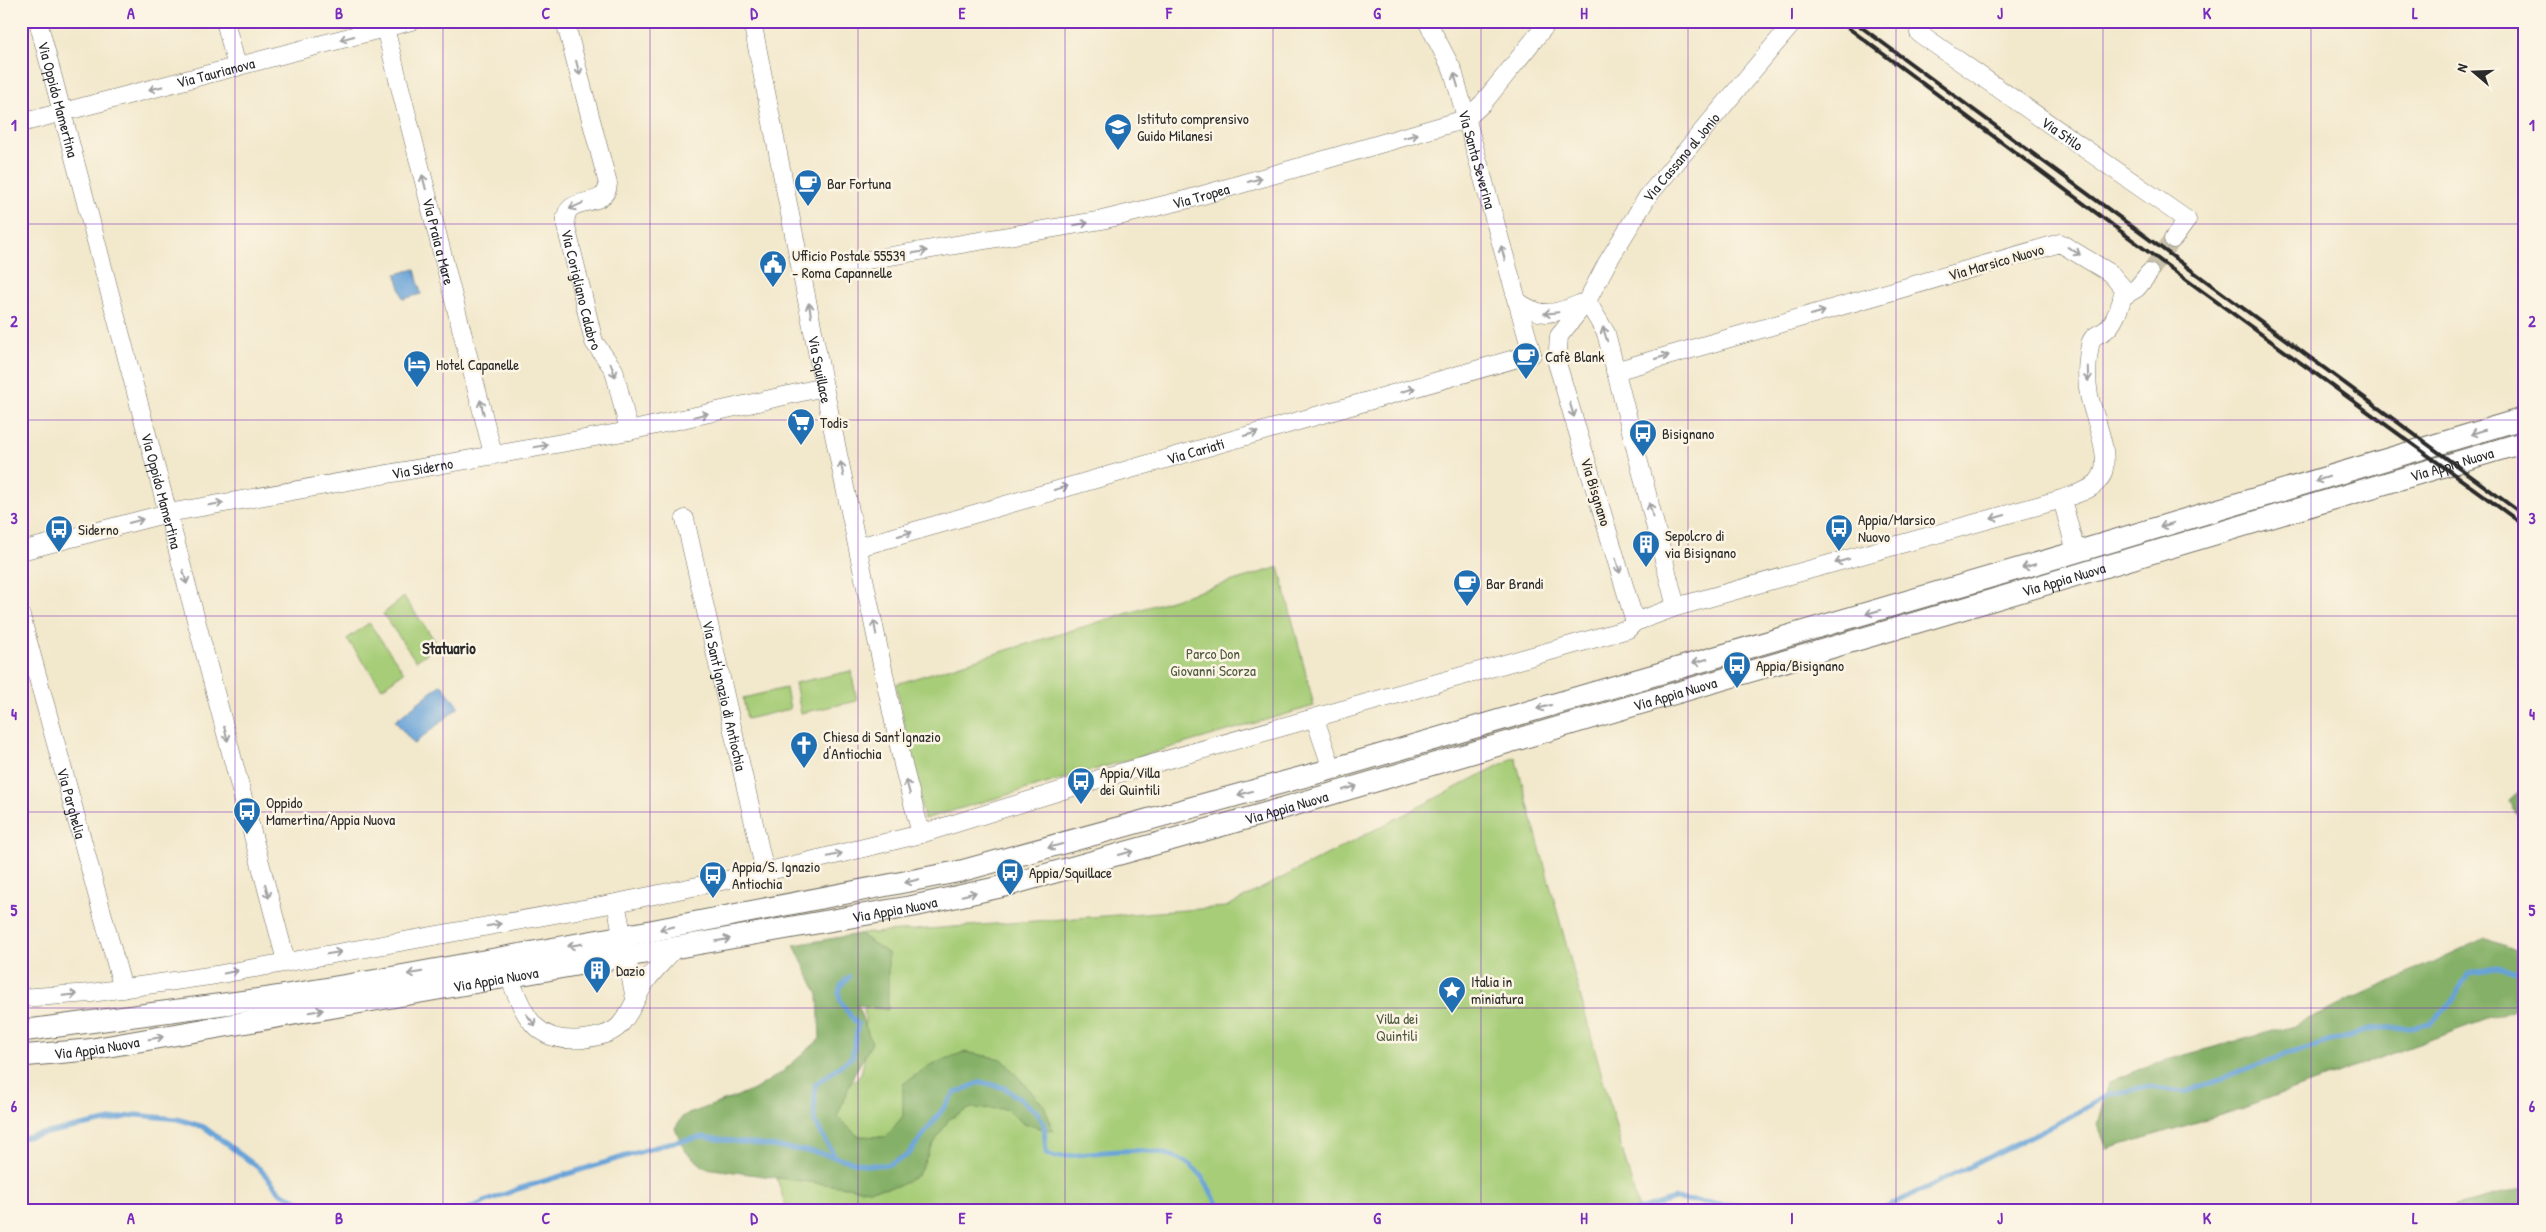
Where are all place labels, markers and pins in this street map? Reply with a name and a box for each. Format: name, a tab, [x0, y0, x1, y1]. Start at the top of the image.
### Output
place label: Istituto comprensivo Guido Milanesi	[1137, 108, 1249, 146]
school or university icon: Istituto comprensivo Guido Milanesi	[1103, 112, 1133, 151]
cafe icon: Bar Fortuna	[793, 168, 823, 207]
place label: Bar Fortuna	[827, 173, 891, 194]
place label: Ufficio Postale 55539 – Roma Capannelle	[792, 245, 905, 283]
public building icon: Ufficio Postale 55539 – Roma Capannelle	[758, 249, 788, 288]
cafe icon: Cafè Blank	[1511, 341, 1541, 380]
place label: Cafè Blank	[1545, 346, 1604, 367]
hotel icon: Hotel Capanelle	[402, 349, 432, 388]
place label: Hotel Capanelle	[436, 354, 519, 375]
supermarket icon: Todis	[786, 407, 816, 446]
place label: Todis	[820, 412, 848, 433]
bus stop icon: Bisignano	[1628, 418, 1658, 457]
place label: Bisignano	[1662, 423, 1714, 444]
place label: Appia/Marsico Nuovo	[1858, 509, 1935, 547]
bus stop icon: Appia/Marsico Nuovo	[1824, 513, 1854, 552]
bus stop icon: Siderno	[44, 514, 74, 553]
place label: Siderno	[78, 519, 119, 540]
place label: Sepolcro di via Bisignano	[1665, 525, 1736, 563]
building icon: Sepolcro di via Bisignano	[1631, 529, 1661, 568]
cafe icon: Bar Brandi	[1452, 568, 1482, 607]
place label: Bar Brandi	[1486, 573, 1544, 594]
bus stop icon: Appia/Bisignano	[1722, 650, 1752, 689]
place label: Appia/Bisignano	[1756, 655, 1844, 676]
place label: Chiesa di Sant'Ignazio d'Antiochia	[823, 726, 940, 764]
church icon: Chiesa di Sant'Ignazio d'Antiochia	[789, 730, 819, 769]
place label: Appia/Villa dei Quintili	[1100, 762, 1160, 800]
bus stop icon: Appia/Villa dei Quintili	[1066, 766, 1096, 805]
place label: Oppido Mamertina/Appia Nuova	[266, 792, 395, 830]
bus stop icon: Oppido Mamertina/Appia Nuova	[232, 796, 262, 835]
place label: Appia/S. Ignazio Antiochia	[732, 856, 820, 894]
bus stop icon: Appia/Squillace	[995, 857, 1025, 896]
bus stop icon: Appia/S. Ignazio Antiochia	[698, 860, 728, 899]
place label: Appia/Squillace	[1029, 862, 1112, 883]
building icon: Dazio	[582, 955, 612, 994]
place label: Dazio	[616, 960, 645, 981]
place label: Italia in miniatura	[1471, 971, 1524, 1009]
place icon: Italia in miniatura	[1437, 975, 1467, 1014]

